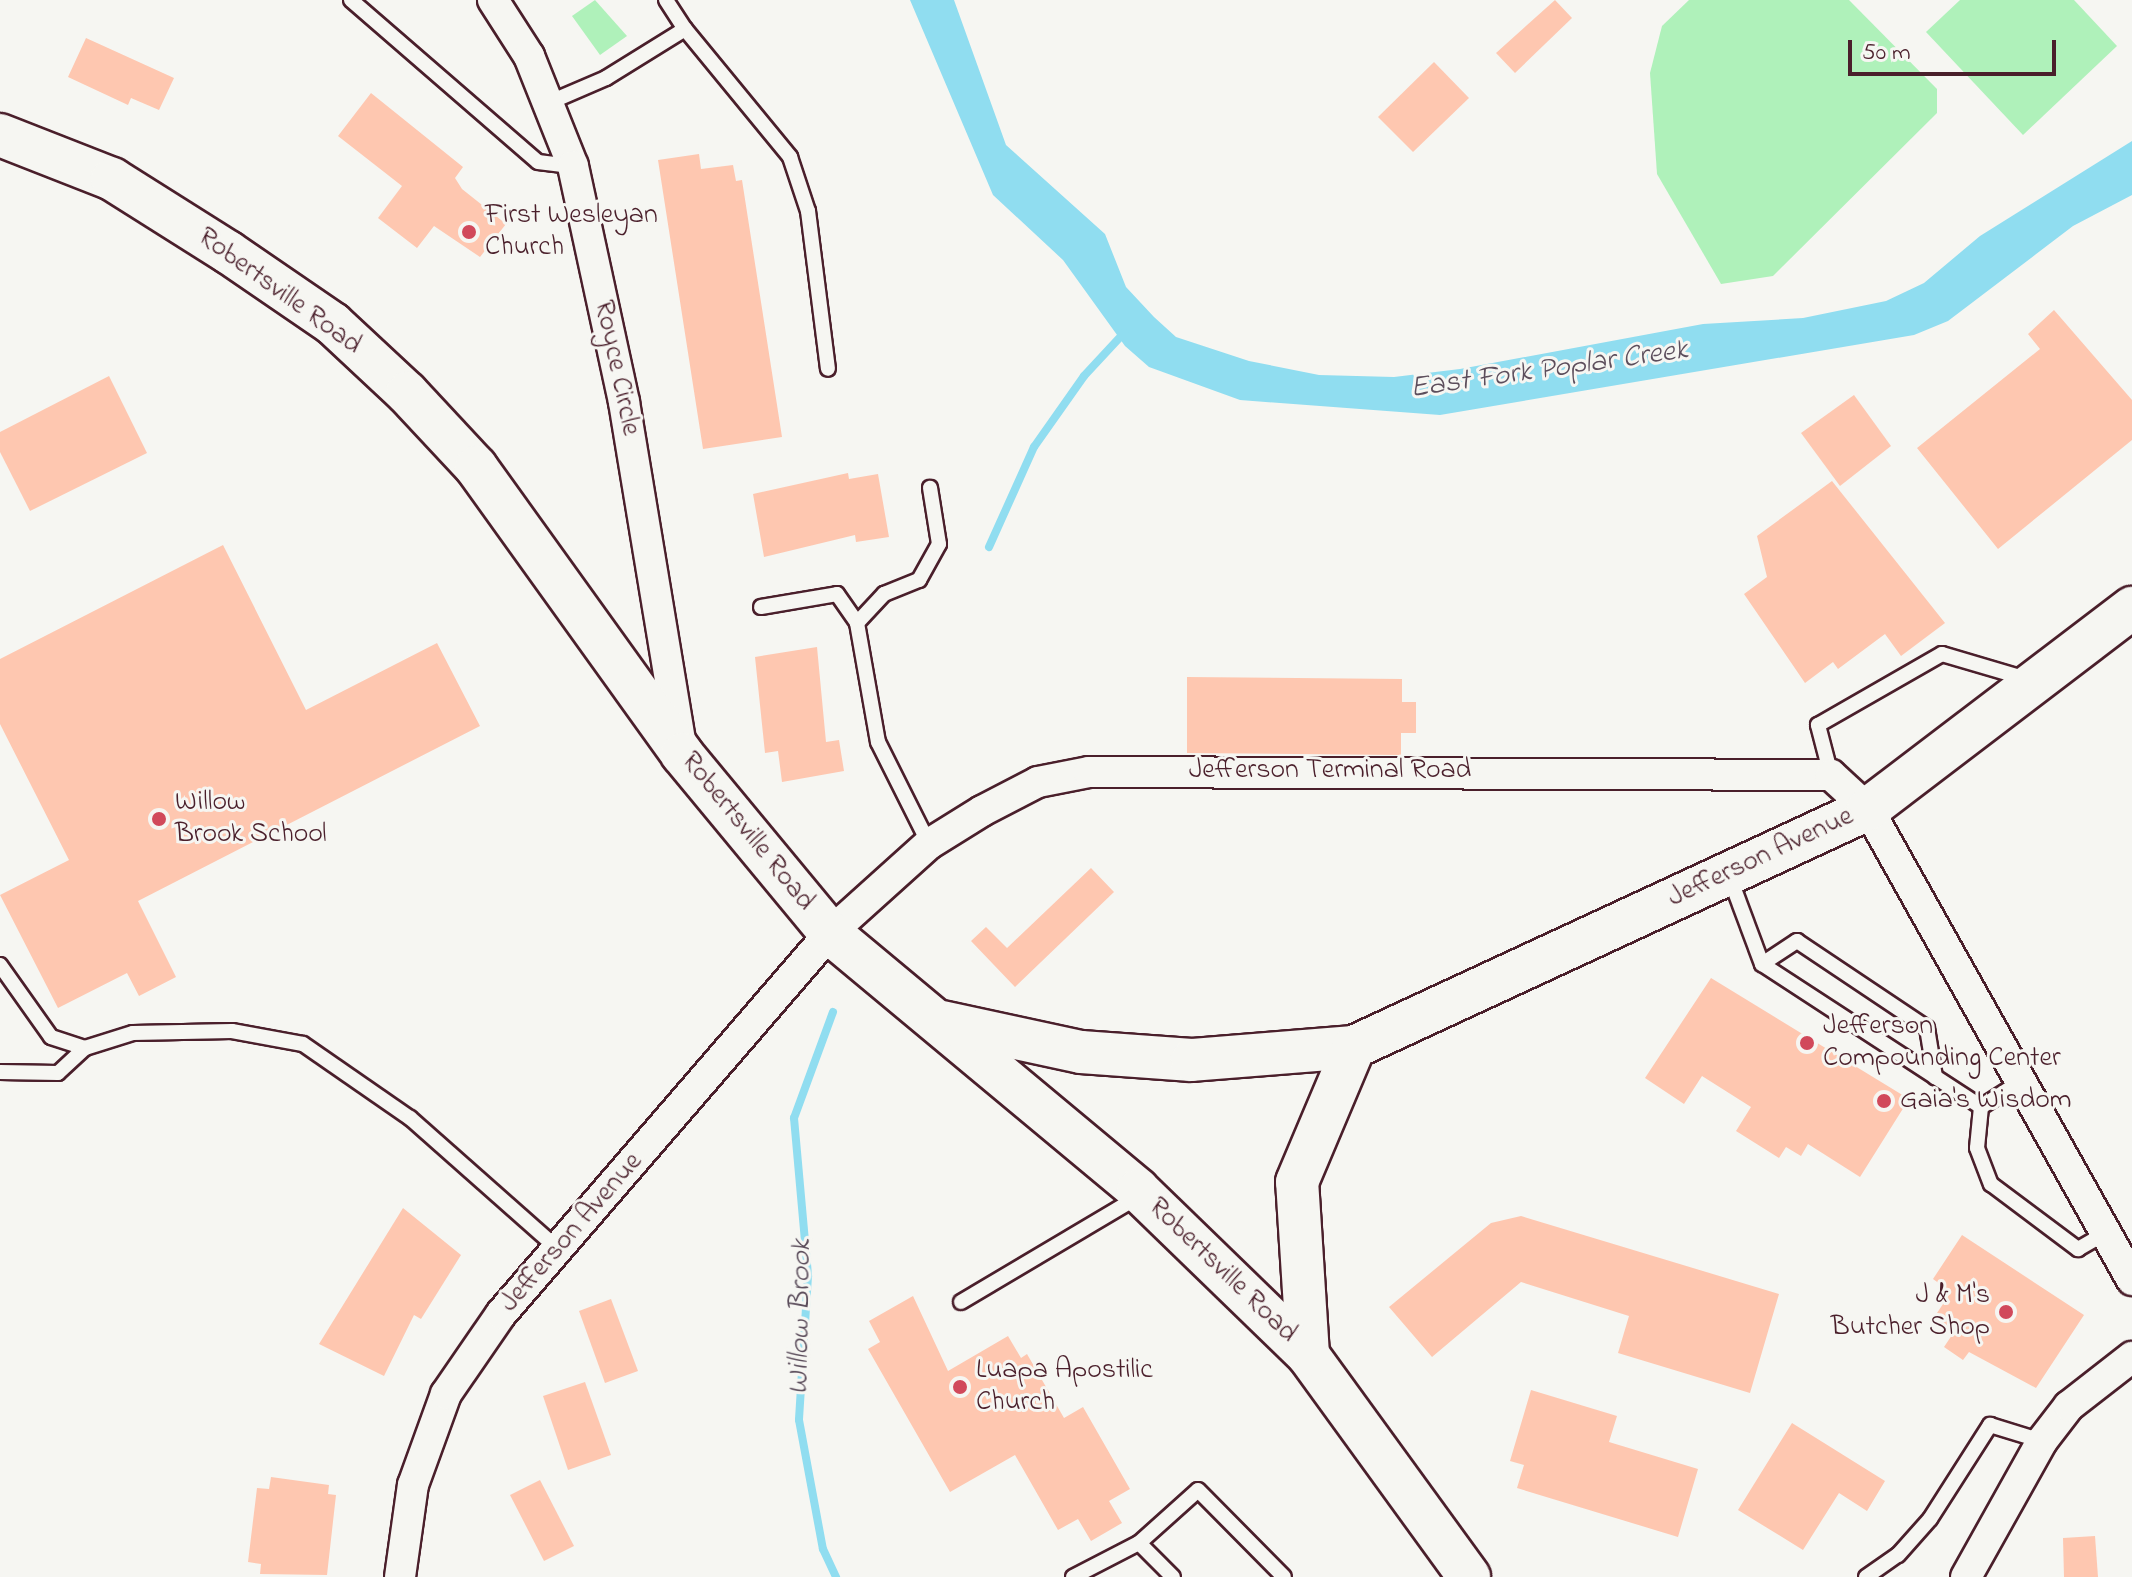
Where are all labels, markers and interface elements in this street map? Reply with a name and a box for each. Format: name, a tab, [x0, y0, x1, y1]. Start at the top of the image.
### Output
scale bar	[1852, 24, 2060, 74]
text: 50 m	[1862, 36, 1911, 71]
place label: First Wesleyan Church	[485, 199, 658, 265]
street label: Robertsville Road	[190, 221, 368, 363]
marker: First Wesleyan Church	[460, 223, 478, 241]
street label: Royce Circle	[585, 297, 647, 439]
water label: East Fork Poplar Creek	[1408, 333, 1690, 407]
street label: Robertsville Road	[673, 746, 821, 918]
street label: Jefferson Terminal Road	[1189, 754, 1471, 788]
place label: Willow Brook School	[175, 786, 327, 852]
street label: Jefferson Avenue	[1663, 800, 1859, 916]
marker: Willow Brook School	[150, 810, 168, 828]
place label: Jefferson Compounding Center	[1823, 1010, 2061, 1076]
marker: Jefferson Compounding Center	[1798, 1034, 1816, 1052]
place label: Gaia's Wisdom	[1900, 1084, 2071, 1118]
marker: Gaia's Wisdom	[1875, 1092, 1893, 1110]
street label: Jefferson Avenue	[493, 1146, 651, 1320]
street label: Robertsville Road	[1140, 1191, 1304, 1351]
water label: Willow Brook	[782, 1239, 820, 1395]
place label: J & M's Butcher Shop	[1831, 1279, 1990, 1345]
marker: J & M's Butcher Shop	[1997, 1303, 2015, 1321]
place label: Luapa Apostilic Church	[976, 1354, 1153, 1420]
marker: Luapa Apostilic Church	[951, 1378, 969, 1396]

